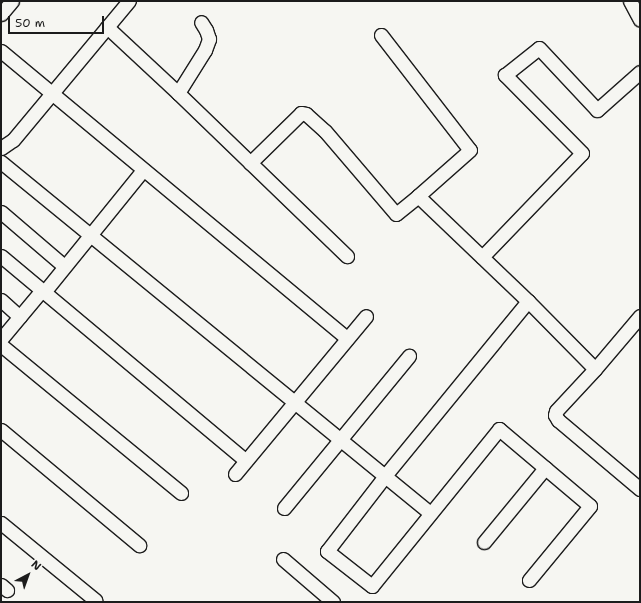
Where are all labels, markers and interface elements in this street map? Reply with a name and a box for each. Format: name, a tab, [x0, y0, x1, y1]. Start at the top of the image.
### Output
scale bar	[10, 8, 106, 34]
text: 50 m	[15, 15, 45, 31]
north arrow	[8, 555, 48, 595]
text: N	[28, 557, 44, 574]

